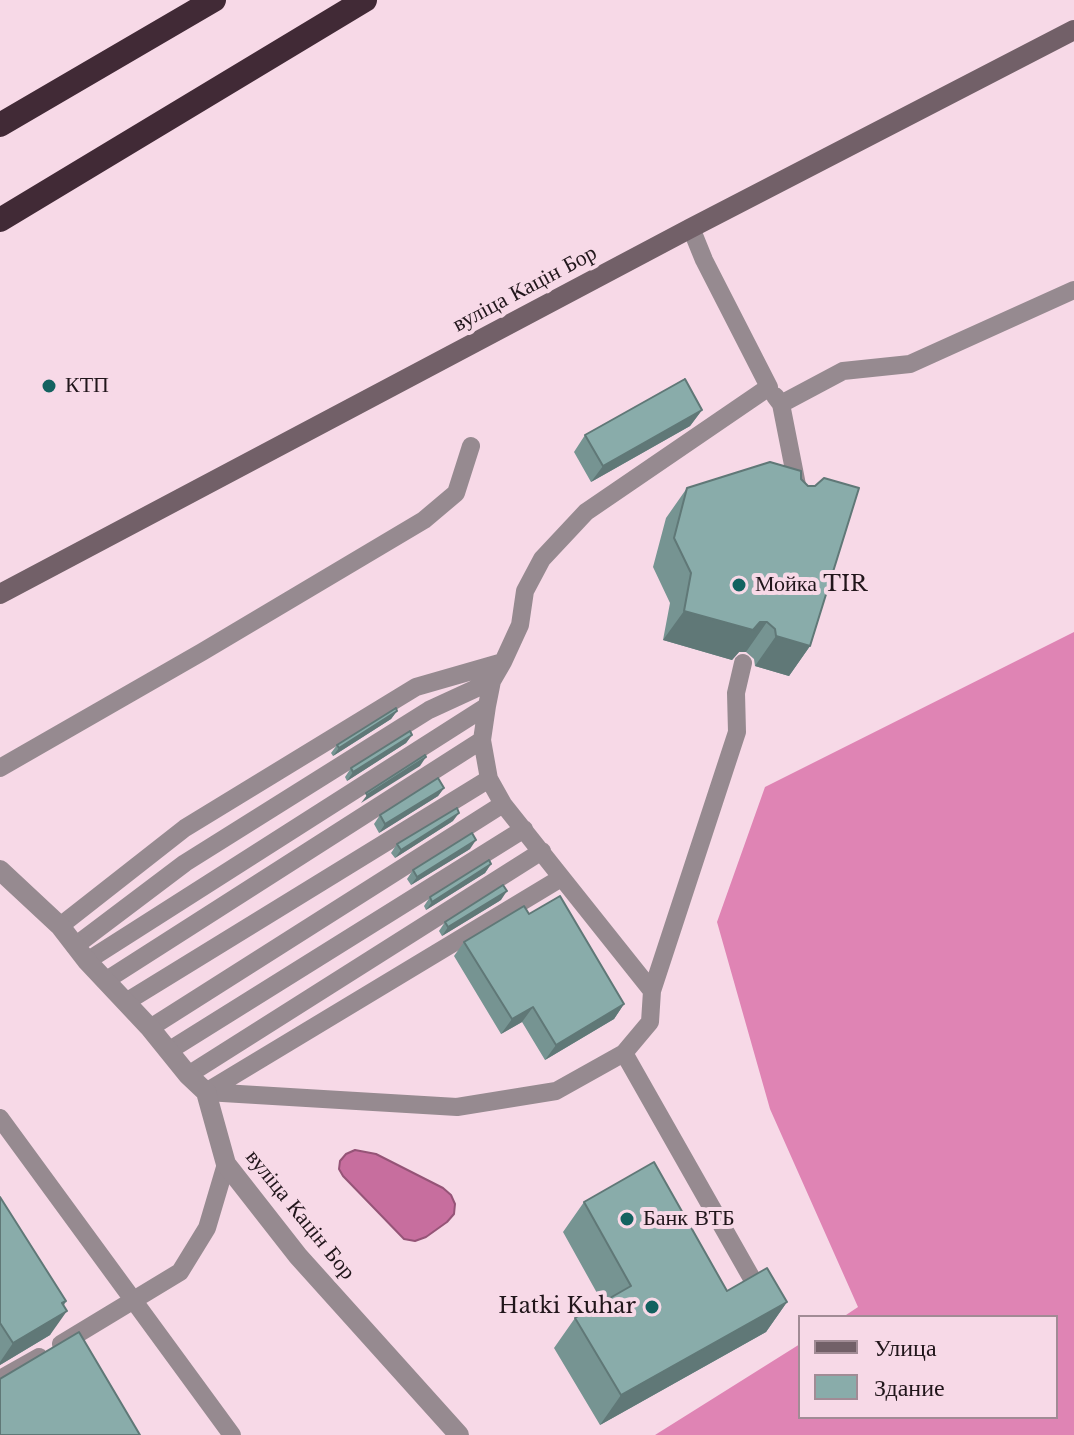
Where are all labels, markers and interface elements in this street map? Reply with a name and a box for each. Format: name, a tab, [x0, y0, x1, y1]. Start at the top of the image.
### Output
street label: вуліца Кацін Бор	[448, 240, 602, 338]
place label: КТП	[65, 373, 109, 399]
marker: КТП	[40, 377, 58, 395]
place label: Мойка TIR	[755, 572, 867, 598]
marker: Мойка TIR	[730, 576, 748, 594]
street label: вуліца Кацін Бор	[240, 1145, 360, 1285]
place label: Банк ВТБ	[643, 1206, 735, 1232]
marker: Банк ВТБ	[618, 1210, 636, 1228]
place label: Hatki Kuhar	[498, 1294, 636, 1320]
marker: Hatki Kuhar	[643, 1298, 661, 1316]
legend	[798, 1315, 1058, 1419]
text: Улица	[874, 1333, 937, 1362]
text: Здание	[874, 1373, 945, 1402]

